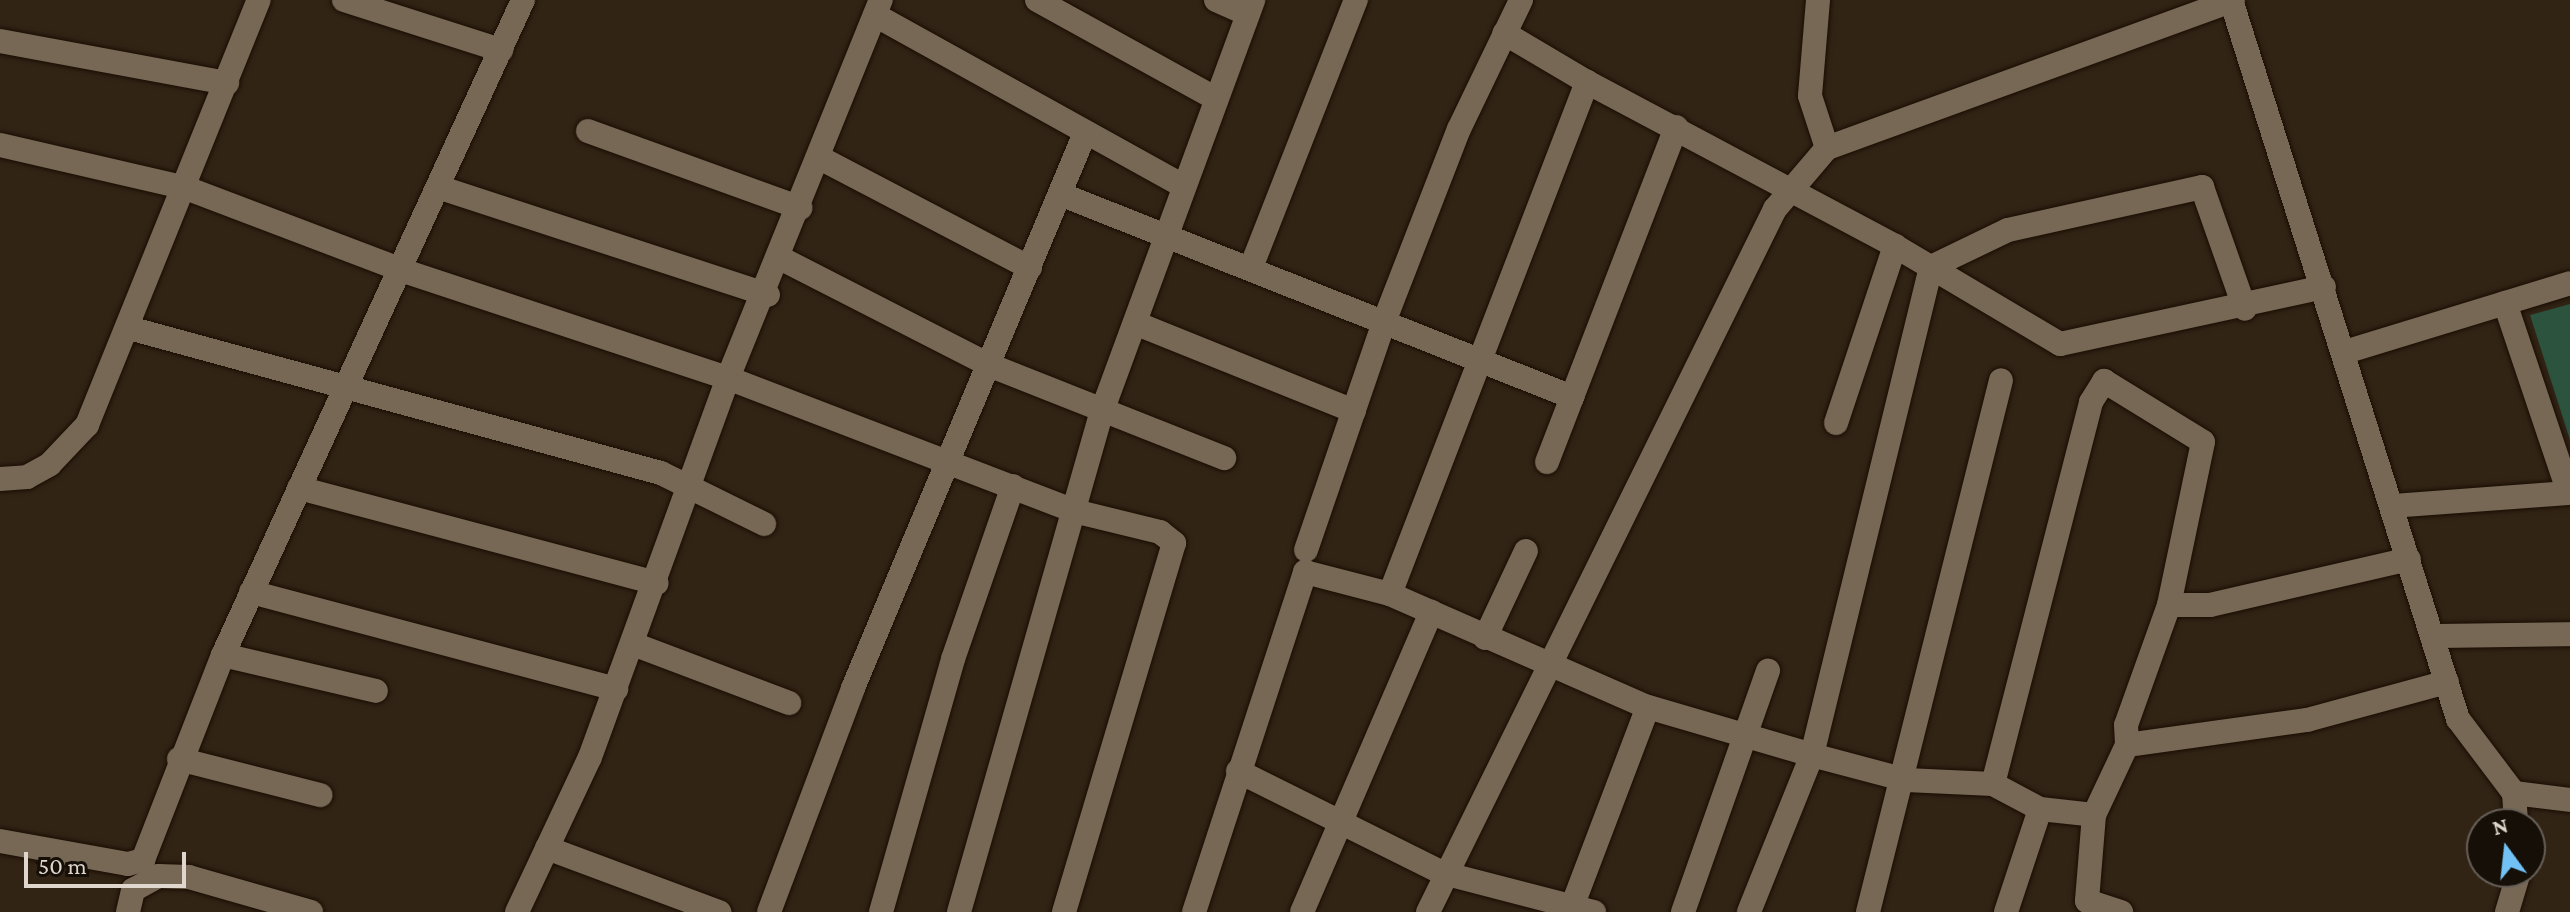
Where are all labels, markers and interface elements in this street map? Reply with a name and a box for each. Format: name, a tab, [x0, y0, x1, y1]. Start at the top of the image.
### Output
north arrow	[2466, 808, 2546, 888]
text: N	[2490, 812, 2511, 840]
scale bar	[28, 836, 190, 886]
text: 50 m	[38, 852, 87, 879]

